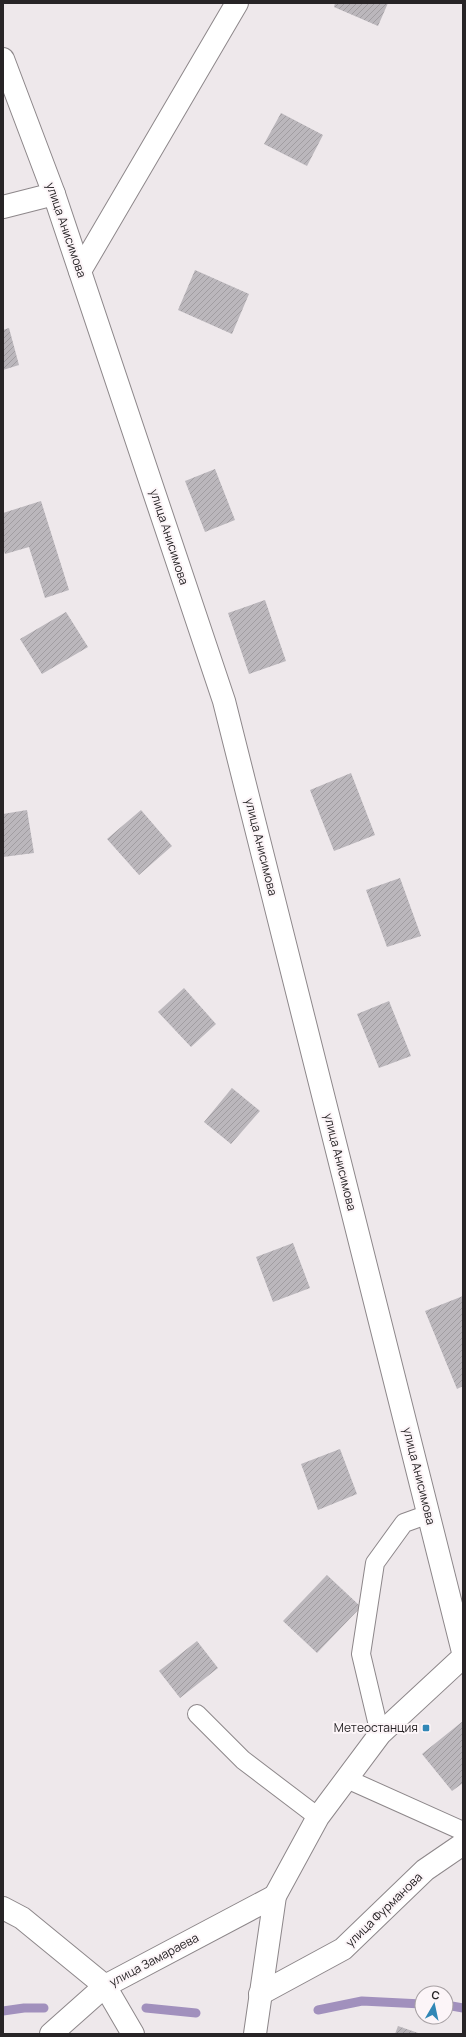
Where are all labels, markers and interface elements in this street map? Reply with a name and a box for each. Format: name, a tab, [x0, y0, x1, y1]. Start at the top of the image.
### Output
street label: улица Анисимова	[42, 180, 91, 280]
street label: улица Анисимова	[146, 487, 193, 587]
street label: улица Анисимова	[241, 796, 282, 897]
street label: улица Анисимова	[320, 1111, 361, 1212]
street label: улица Анисимова	[399, 1425, 440, 1526]
place label: Метеостанция	[334, 1719, 418, 1736]
marker: Метеостанция	[421, 1723, 431, 1733]
street label: улица Фурманова	[342, 1869, 426, 1951]
street label: улица Замараева	[106, 1929, 201, 1990]
north arrow	[414, 1985, 454, 2025]
text: С	[430, 1987, 441, 2003]

